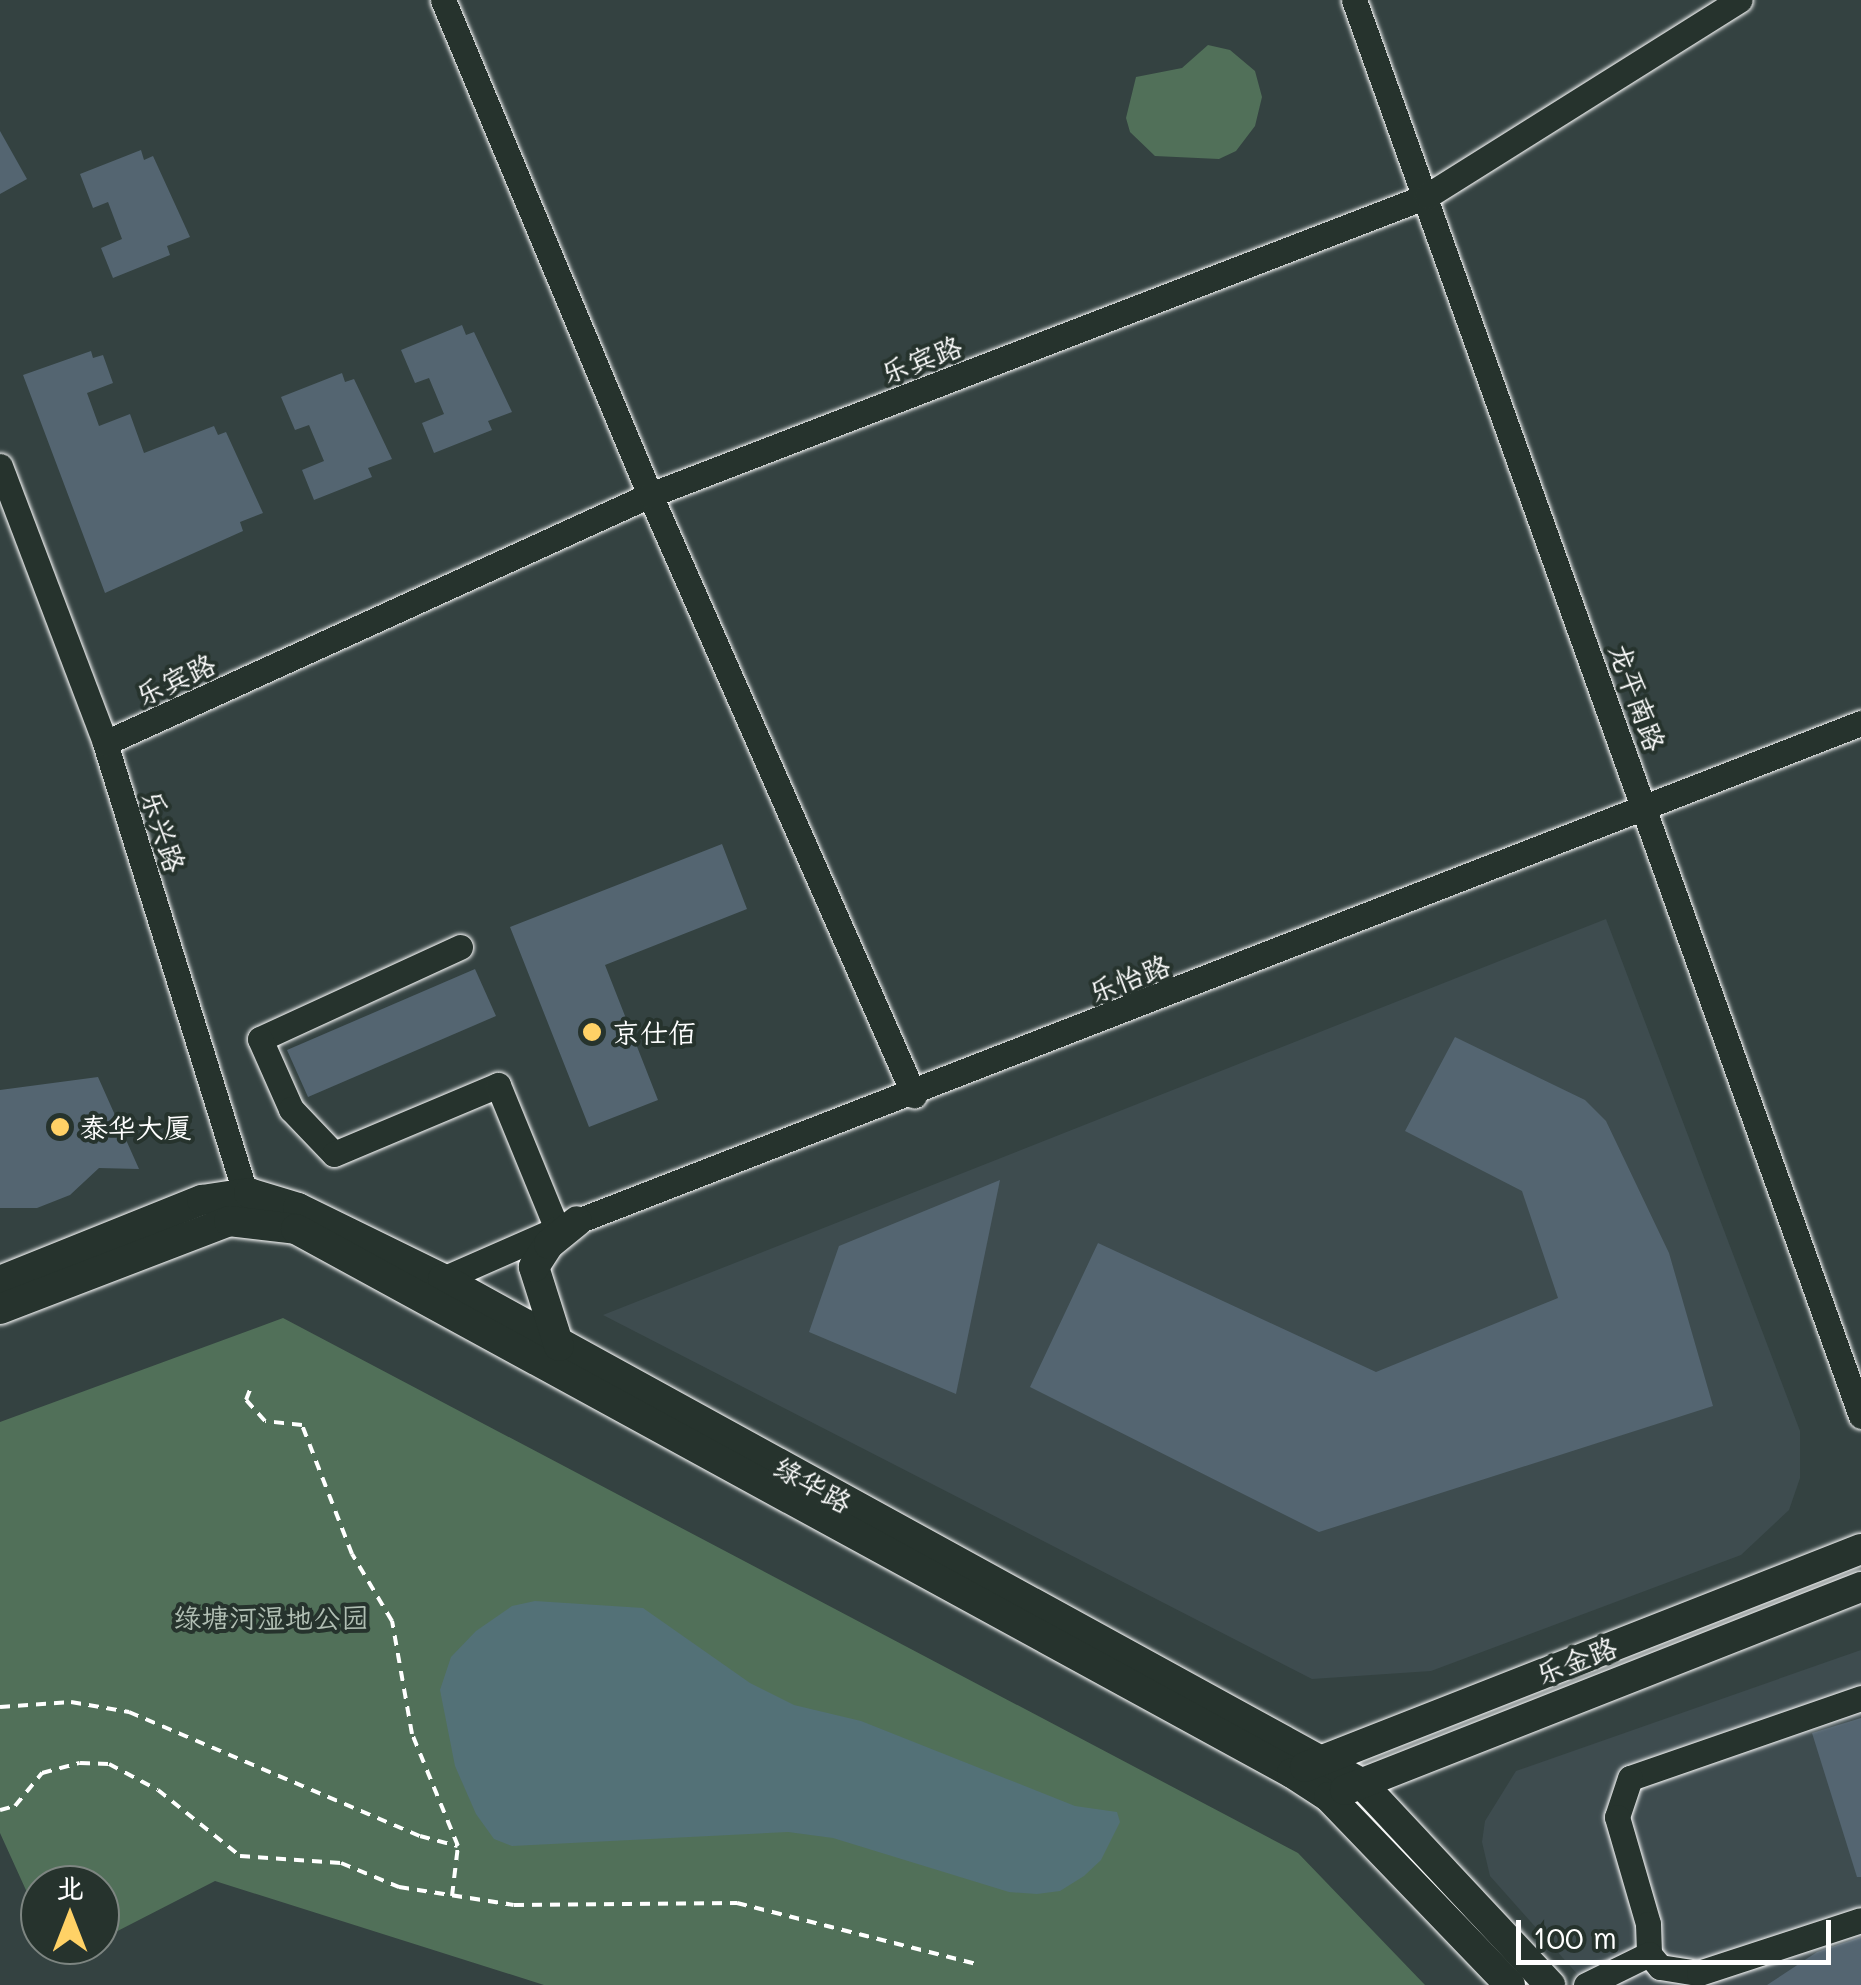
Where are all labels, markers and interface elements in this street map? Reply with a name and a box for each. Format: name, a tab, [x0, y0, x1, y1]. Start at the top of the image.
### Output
street label: 乐宾路	[876, 328, 966, 390]
street label: 龙平南路	[1603, 639, 1673, 755]
street label: 乐宾路	[130, 646, 220, 712]
street label: 乐兴路	[135, 786, 193, 876]
street label: 乐怡路	[1084, 947, 1174, 1009]
place label: 京仕佰	[612, 1015, 696, 1049]
marker: 京仕佰	[581, 1021, 603, 1043]
place label: 泰华大厦	[80, 1110, 192, 1144]
marker: 泰华大厦	[49, 1116, 71, 1138]
street label: 绿华路	[768, 1449, 858, 1519]
park label: 绿塘河湿地公园	[173, 1600, 369, 1634]
street label: 乐金路	[1531, 1629, 1621, 1691]
north arrow	[20, 1865, 120, 1965]
text: 北	[56, 1869, 84, 1905]
scale bar	[1521, 1900, 1836, 1962]
text: 100 m	[1533, 1917, 1617, 1957]

